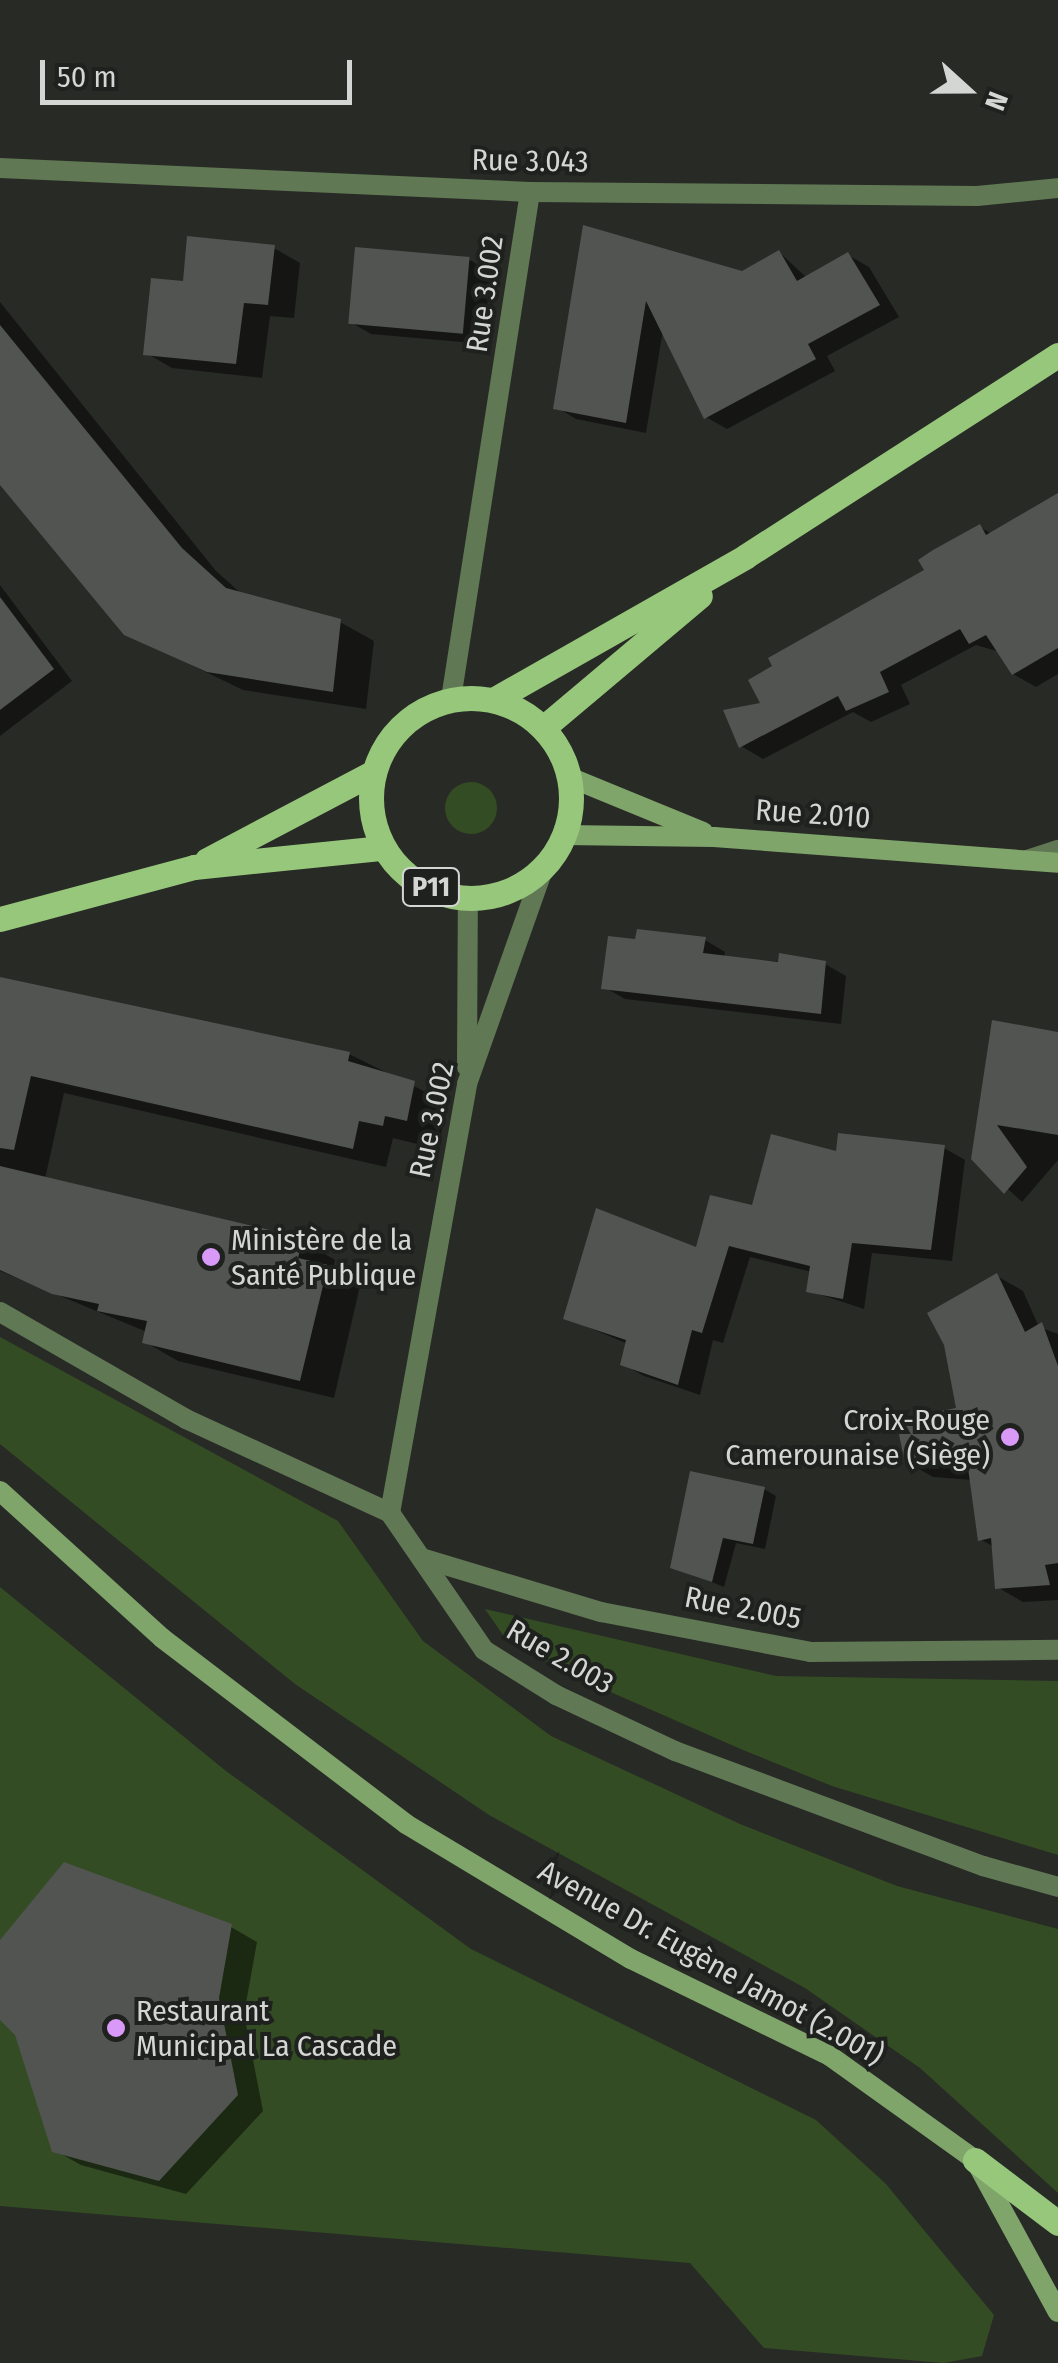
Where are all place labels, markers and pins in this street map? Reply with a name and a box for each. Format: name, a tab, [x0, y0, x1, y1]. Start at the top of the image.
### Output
place label: Ministère de la Santé Publique	[231, 1222, 416, 1292]
marker: Ministère de la Santé Publique	[200, 1246, 222, 1268]
place label: Croix-Rouge Camerounaise (Siège)	[725, 1402, 990, 1472]
marker: Croix-Rouge Camerounaise (Siège)	[999, 1426, 1021, 1448]
place label: Restaurant Municipal La Cascade	[136, 1993, 397, 2064]
marker: Restaurant Municipal La Cascade	[105, 2017, 127, 2039]

